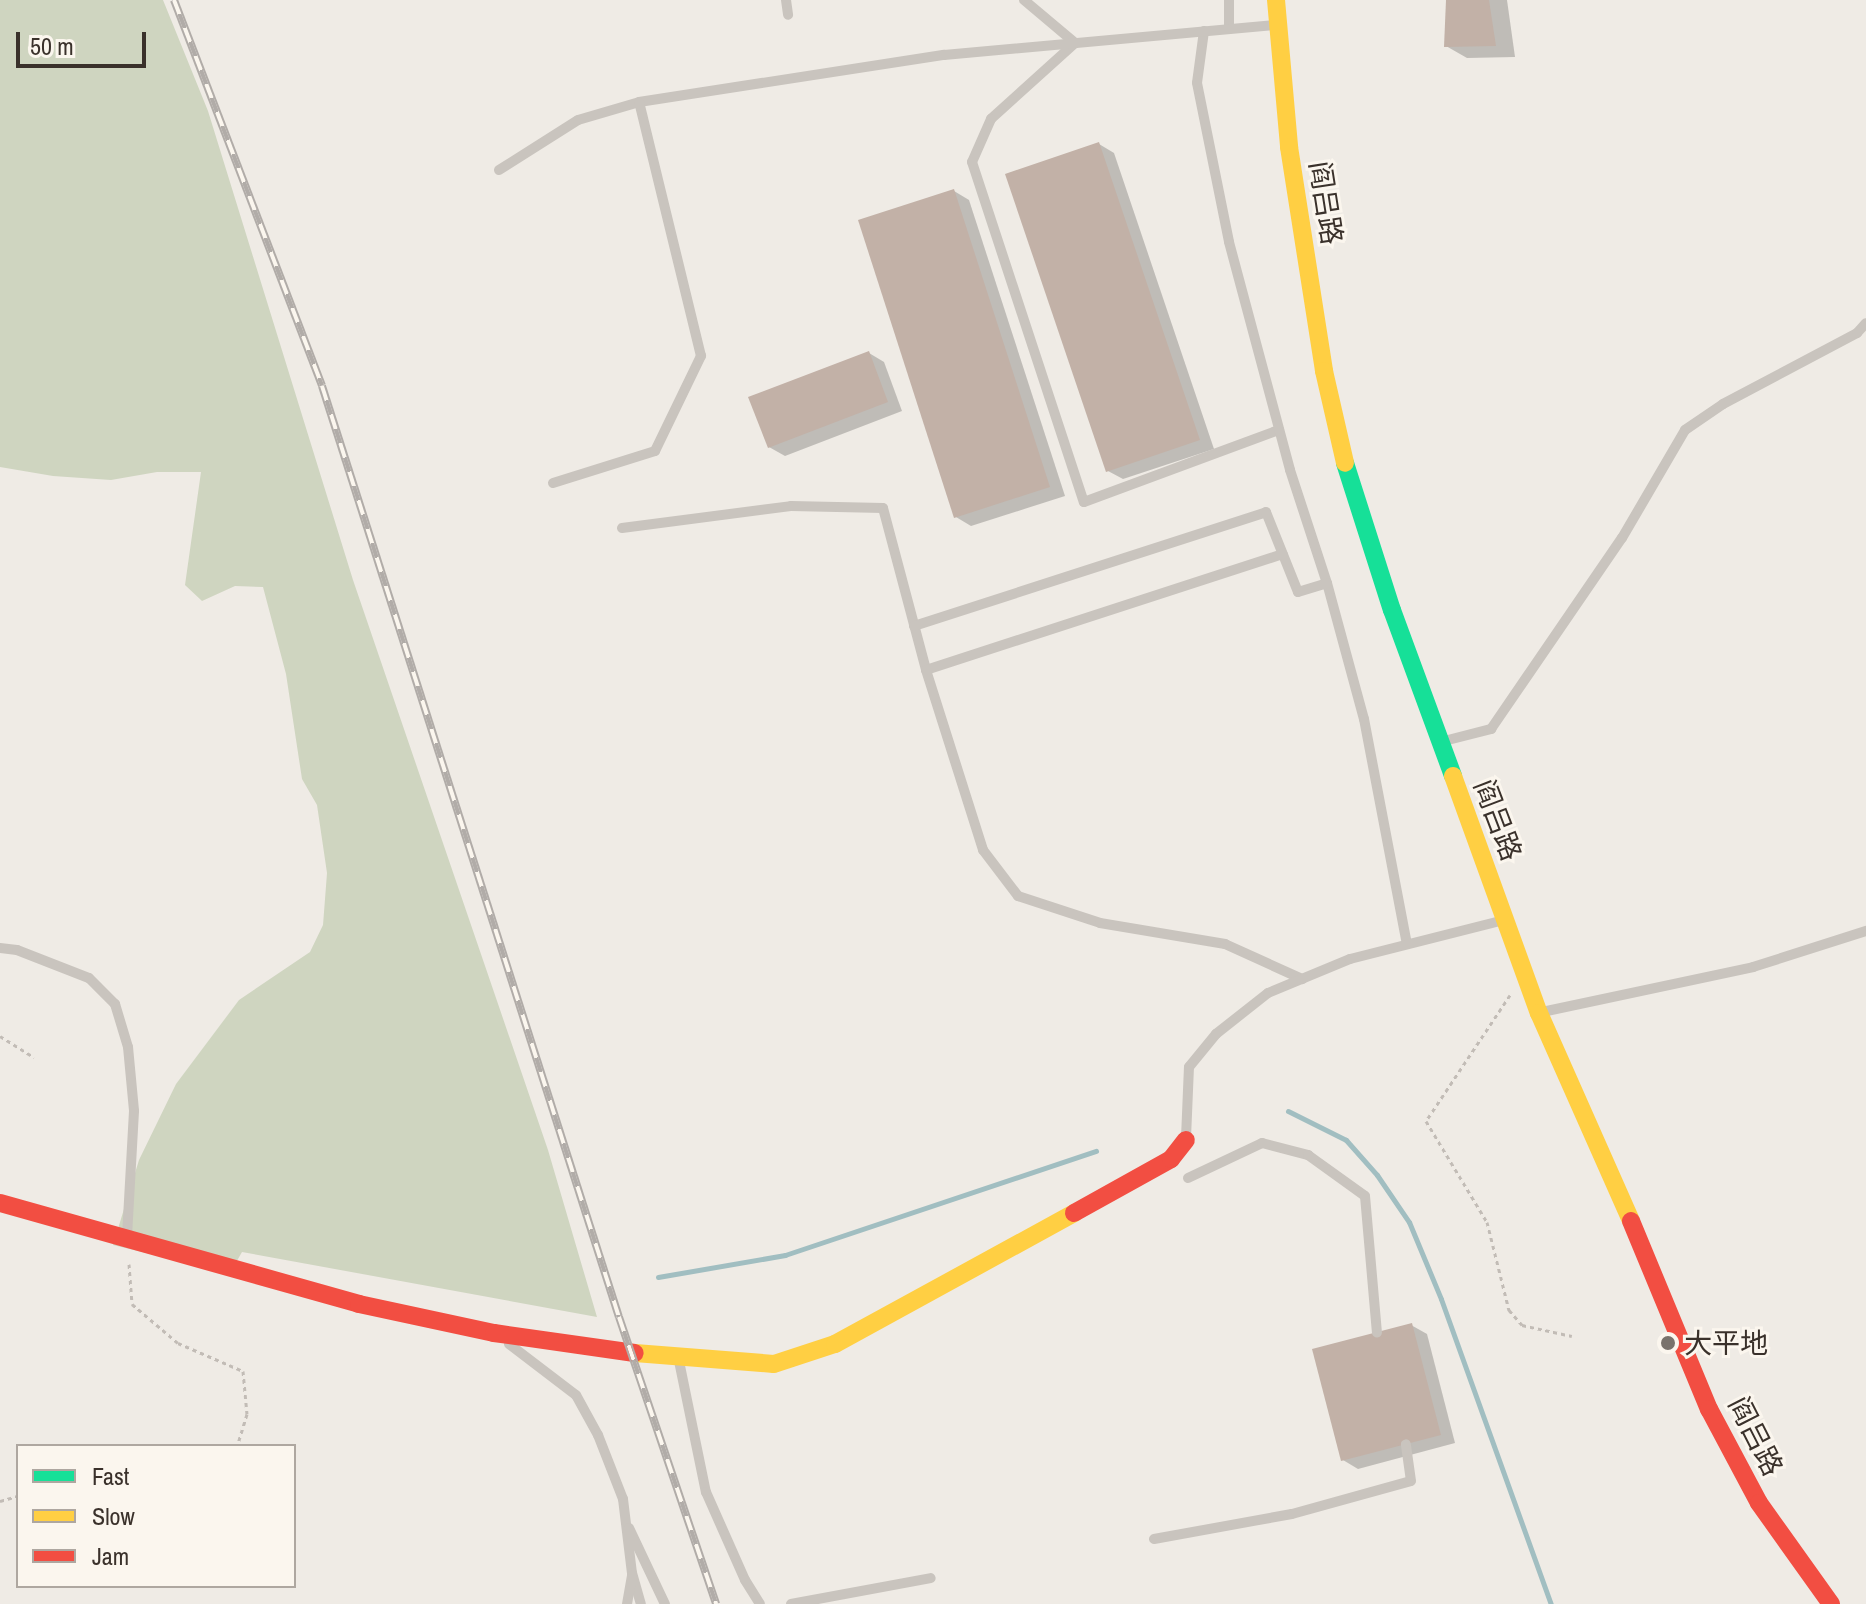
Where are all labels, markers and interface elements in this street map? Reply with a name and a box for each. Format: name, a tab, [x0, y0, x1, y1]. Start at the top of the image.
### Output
scale bar	[20, 16, 150, 66]
text: 50 m	[30, 30, 74, 62]
street label: 阎吕路	[1303, 159, 1349, 247]
street label: 阎吕路	[1467, 775, 1529, 865]
place label: 大平地	[1684, 1326, 1768, 1360]
marker: 大平地	[1659, 1334, 1677, 1352]
street label: 阎吕路	[1722, 1391, 1790, 1481]
legend	[16, 1444, 296, 1588]
text: Fast	[92, 1460, 129, 1492]
text: Slow	[92, 1500, 135, 1532]
text: Jam	[92, 1540, 129, 1572]

